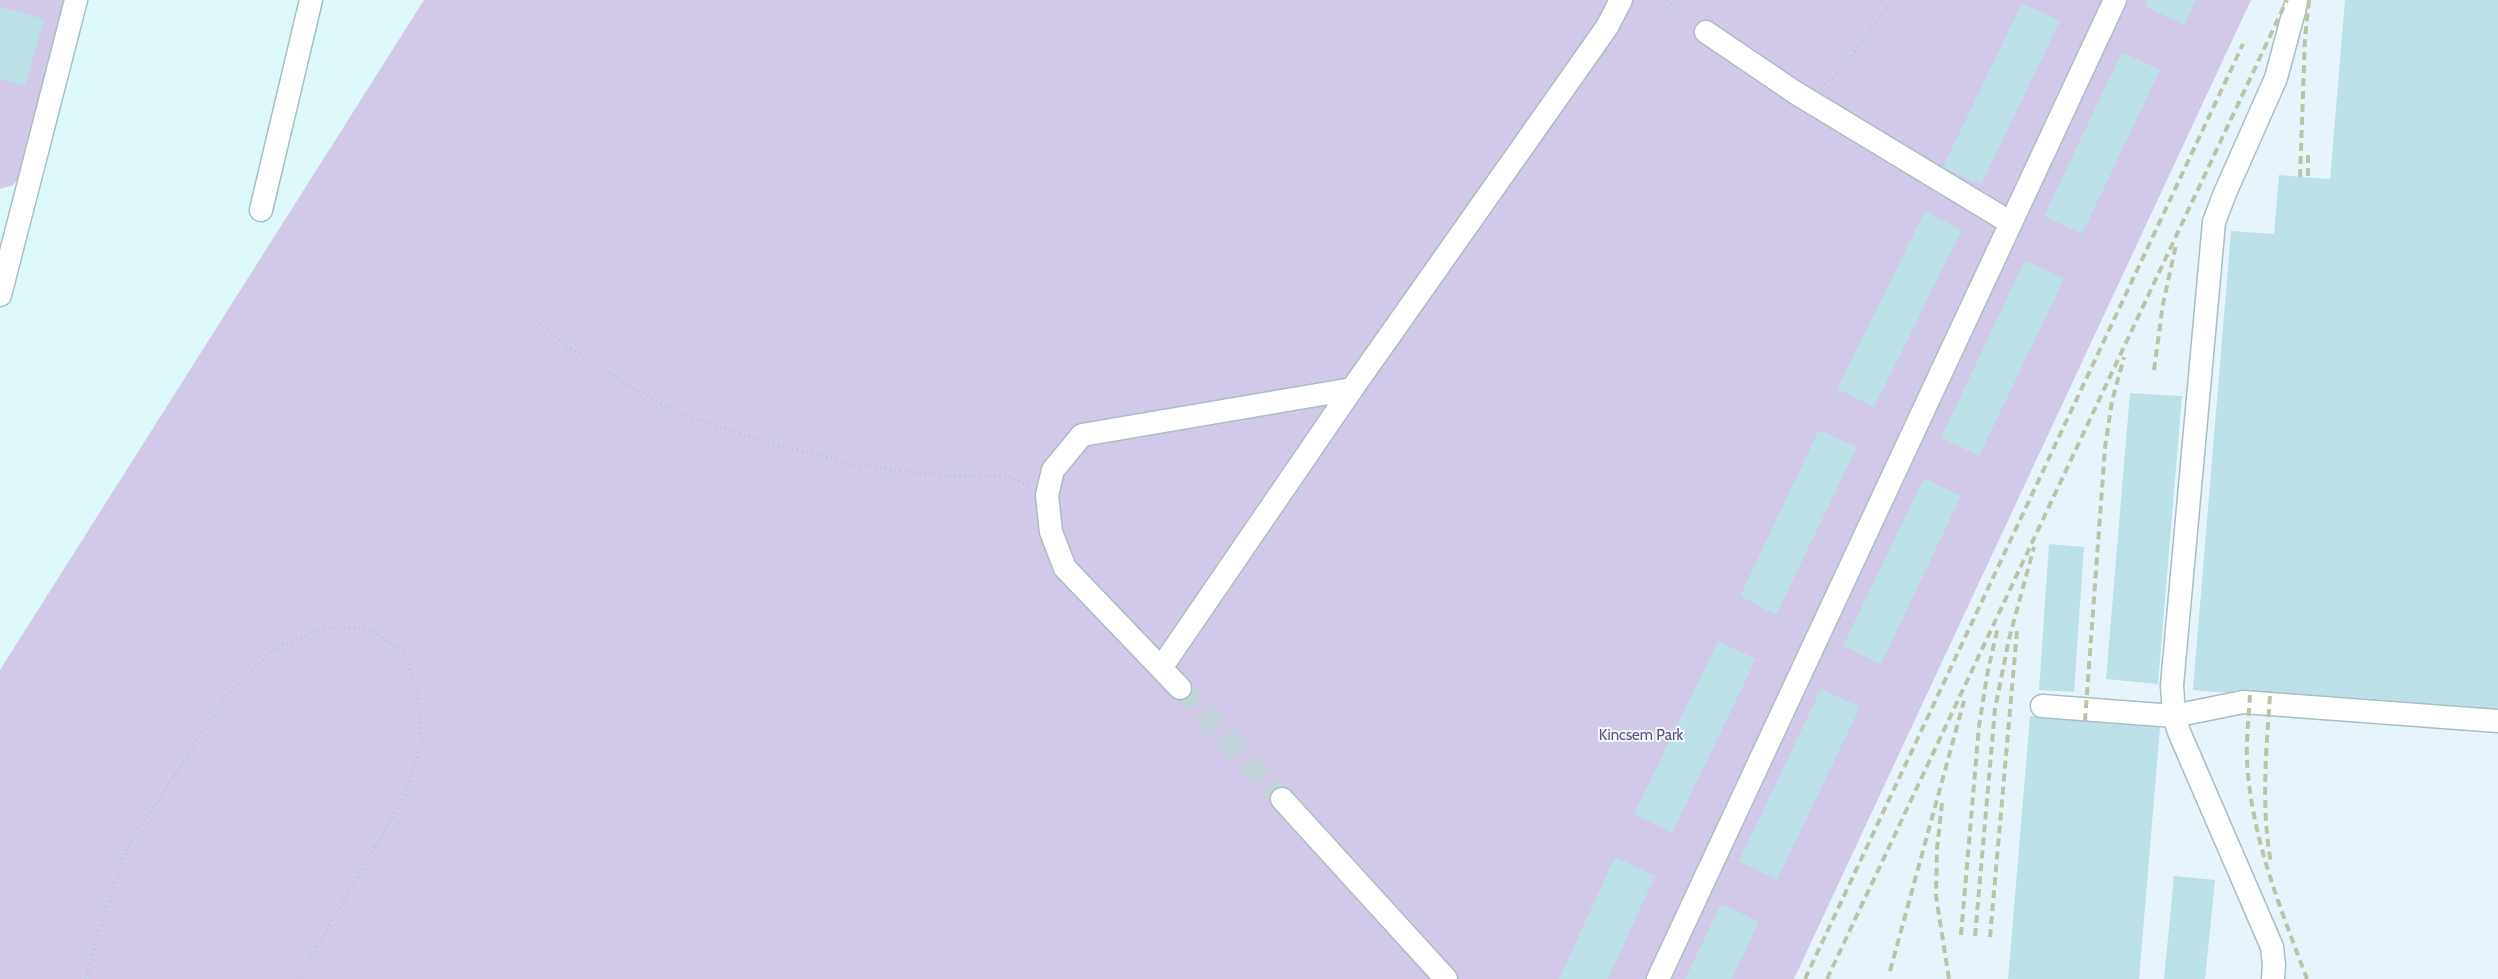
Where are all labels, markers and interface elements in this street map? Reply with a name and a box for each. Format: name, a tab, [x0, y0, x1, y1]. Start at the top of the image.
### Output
park label: Kincsem Park	[1599, 727, 1683, 745]

